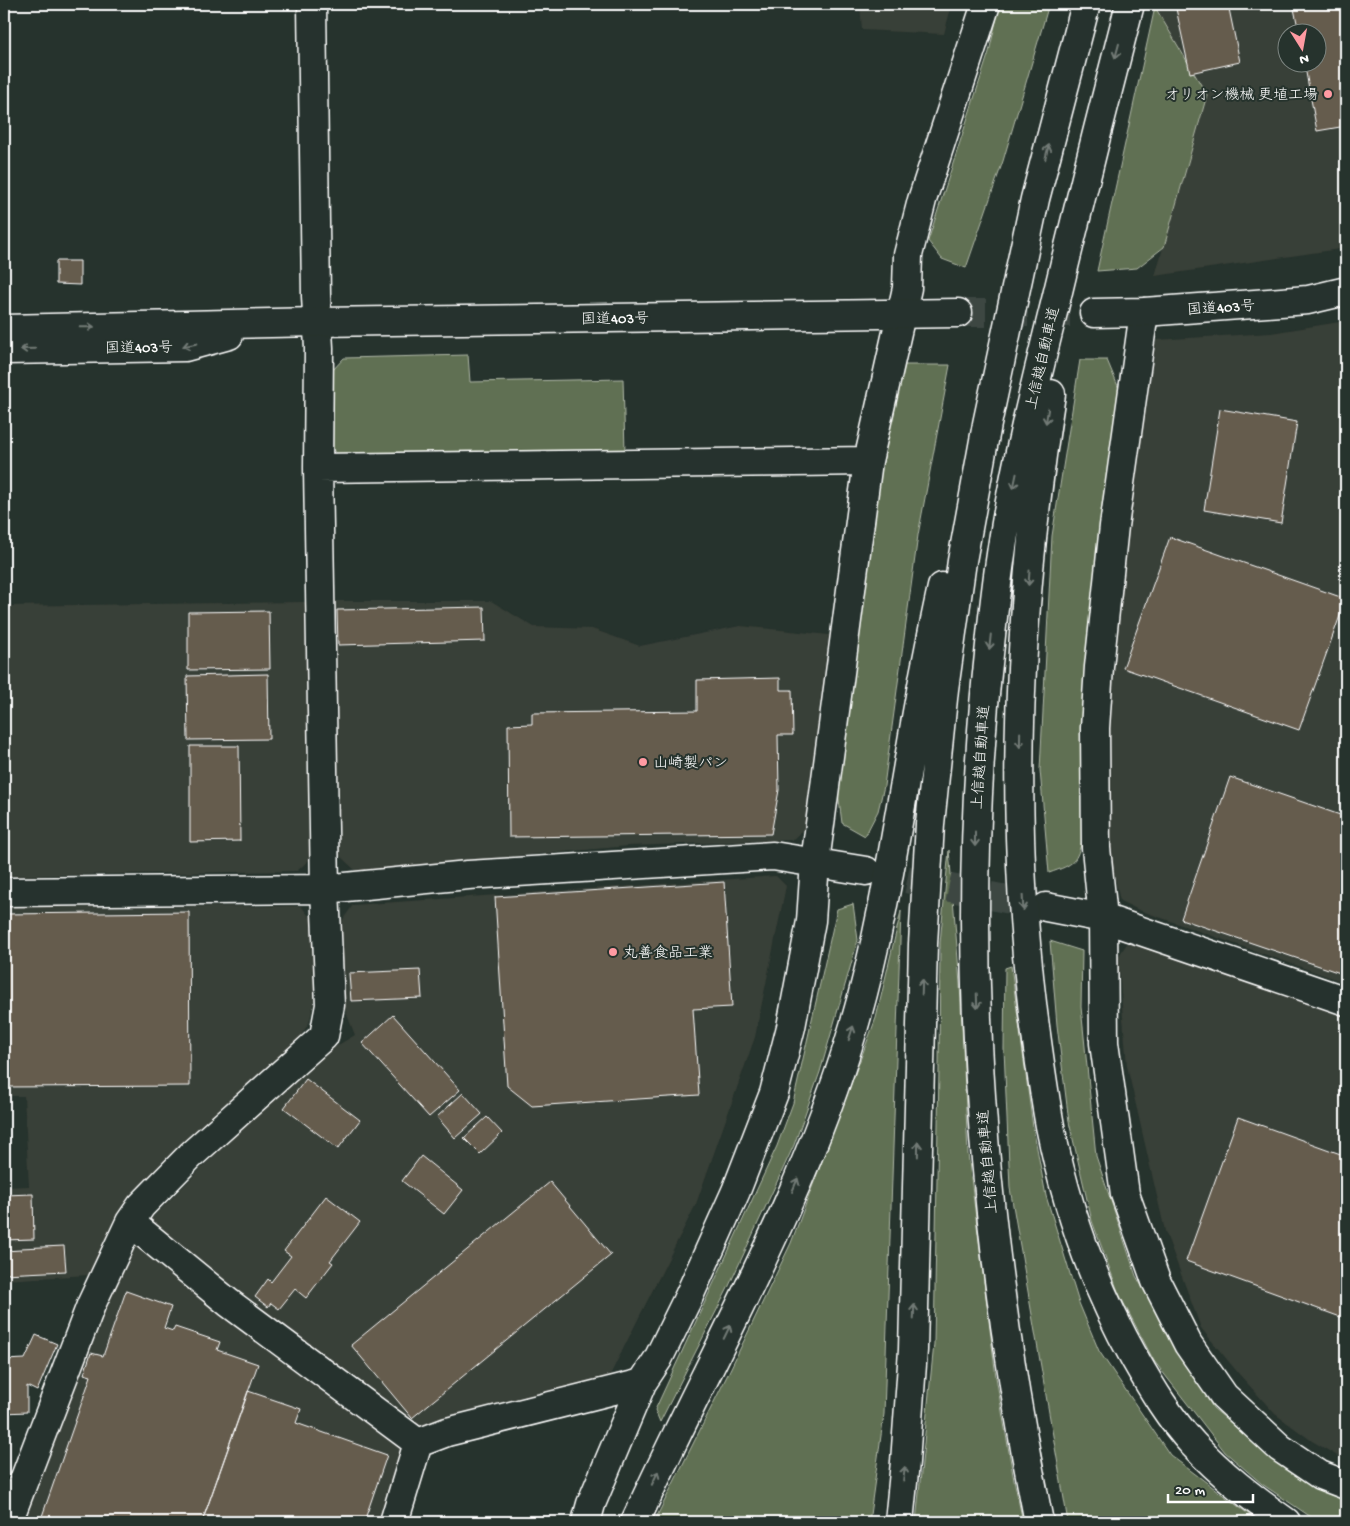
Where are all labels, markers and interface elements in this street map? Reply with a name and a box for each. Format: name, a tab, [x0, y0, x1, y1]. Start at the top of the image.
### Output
north arrow	[1278, 22, 1328, 72]
one-way arrow	[1112, 42, 1122, 58]
text: N	[1298, 49, 1310, 68]
place label: オリオン機械 更埴工場	[1164, 86, 1318, 105]
marker: オリオン機械 更埴工場	[1322, 88, 1334, 100]
one-way arrow	[1043, 144, 1053, 160]
street label: 国道403号	[1186, 298, 1256, 320]
street label: 上信越自動車道	[1022, 305, 1065, 412]
street label: 国道403号	[581, 310, 649, 330]
one-way arrow	[79, 322, 95, 332]
street label: 国道403号	[105, 339, 173, 359]
one-way arrow	[183, 341, 199, 350]
one-way arrow	[20, 344, 36, 354]
one-way arrow	[1042, 408, 1052, 424]
one-way arrow	[1010, 473, 1019, 489]
one-way arrow	[1024, 570, 1034, 586]
one-way arrow	[985, 633, 995, 649]
street label: 上信越自動車道	[968, 704, 995, 810]
one-way arrow	[1016, 732, 1025, 748]
place label: 山崎製パン	[653, 754, 728, 773]
marker: 山崎製パン	[637, 756, 649, 768]
one-way arrow	[970, 830, 980, 846]
one-way arrow	[1019, 894, 1028, 910]
place label: 丸善食品工業	[623, 944, 713, 963]
marker: 丸善食品工業	[607, 946, 619, 958]
one-way arrow	[917, 979, 927, 995]
one-way arrow	[972, 992, 982, 1009]
one-way arrow	[847, 1025, 857, 1041]
street label: 上信越自動車道	[974, 1109, 1003, 1215]
one-way arrow	[913, 1141, 923, 1158]
one-way arrow	[791, 1178, 801, 1193]
one-way arrow	[909, 1304, 918, 1320]
one-way arrow	[723, 1325, 732, 1340]
one-way arrow	[899, 1466, 909, 1482]
one-way arrow	[651, 1471, 660, 1486]
scale bar	[1168, 1471, 1252, 1503]
text: 20 m	[1175, 1482, 1205, 1500]

